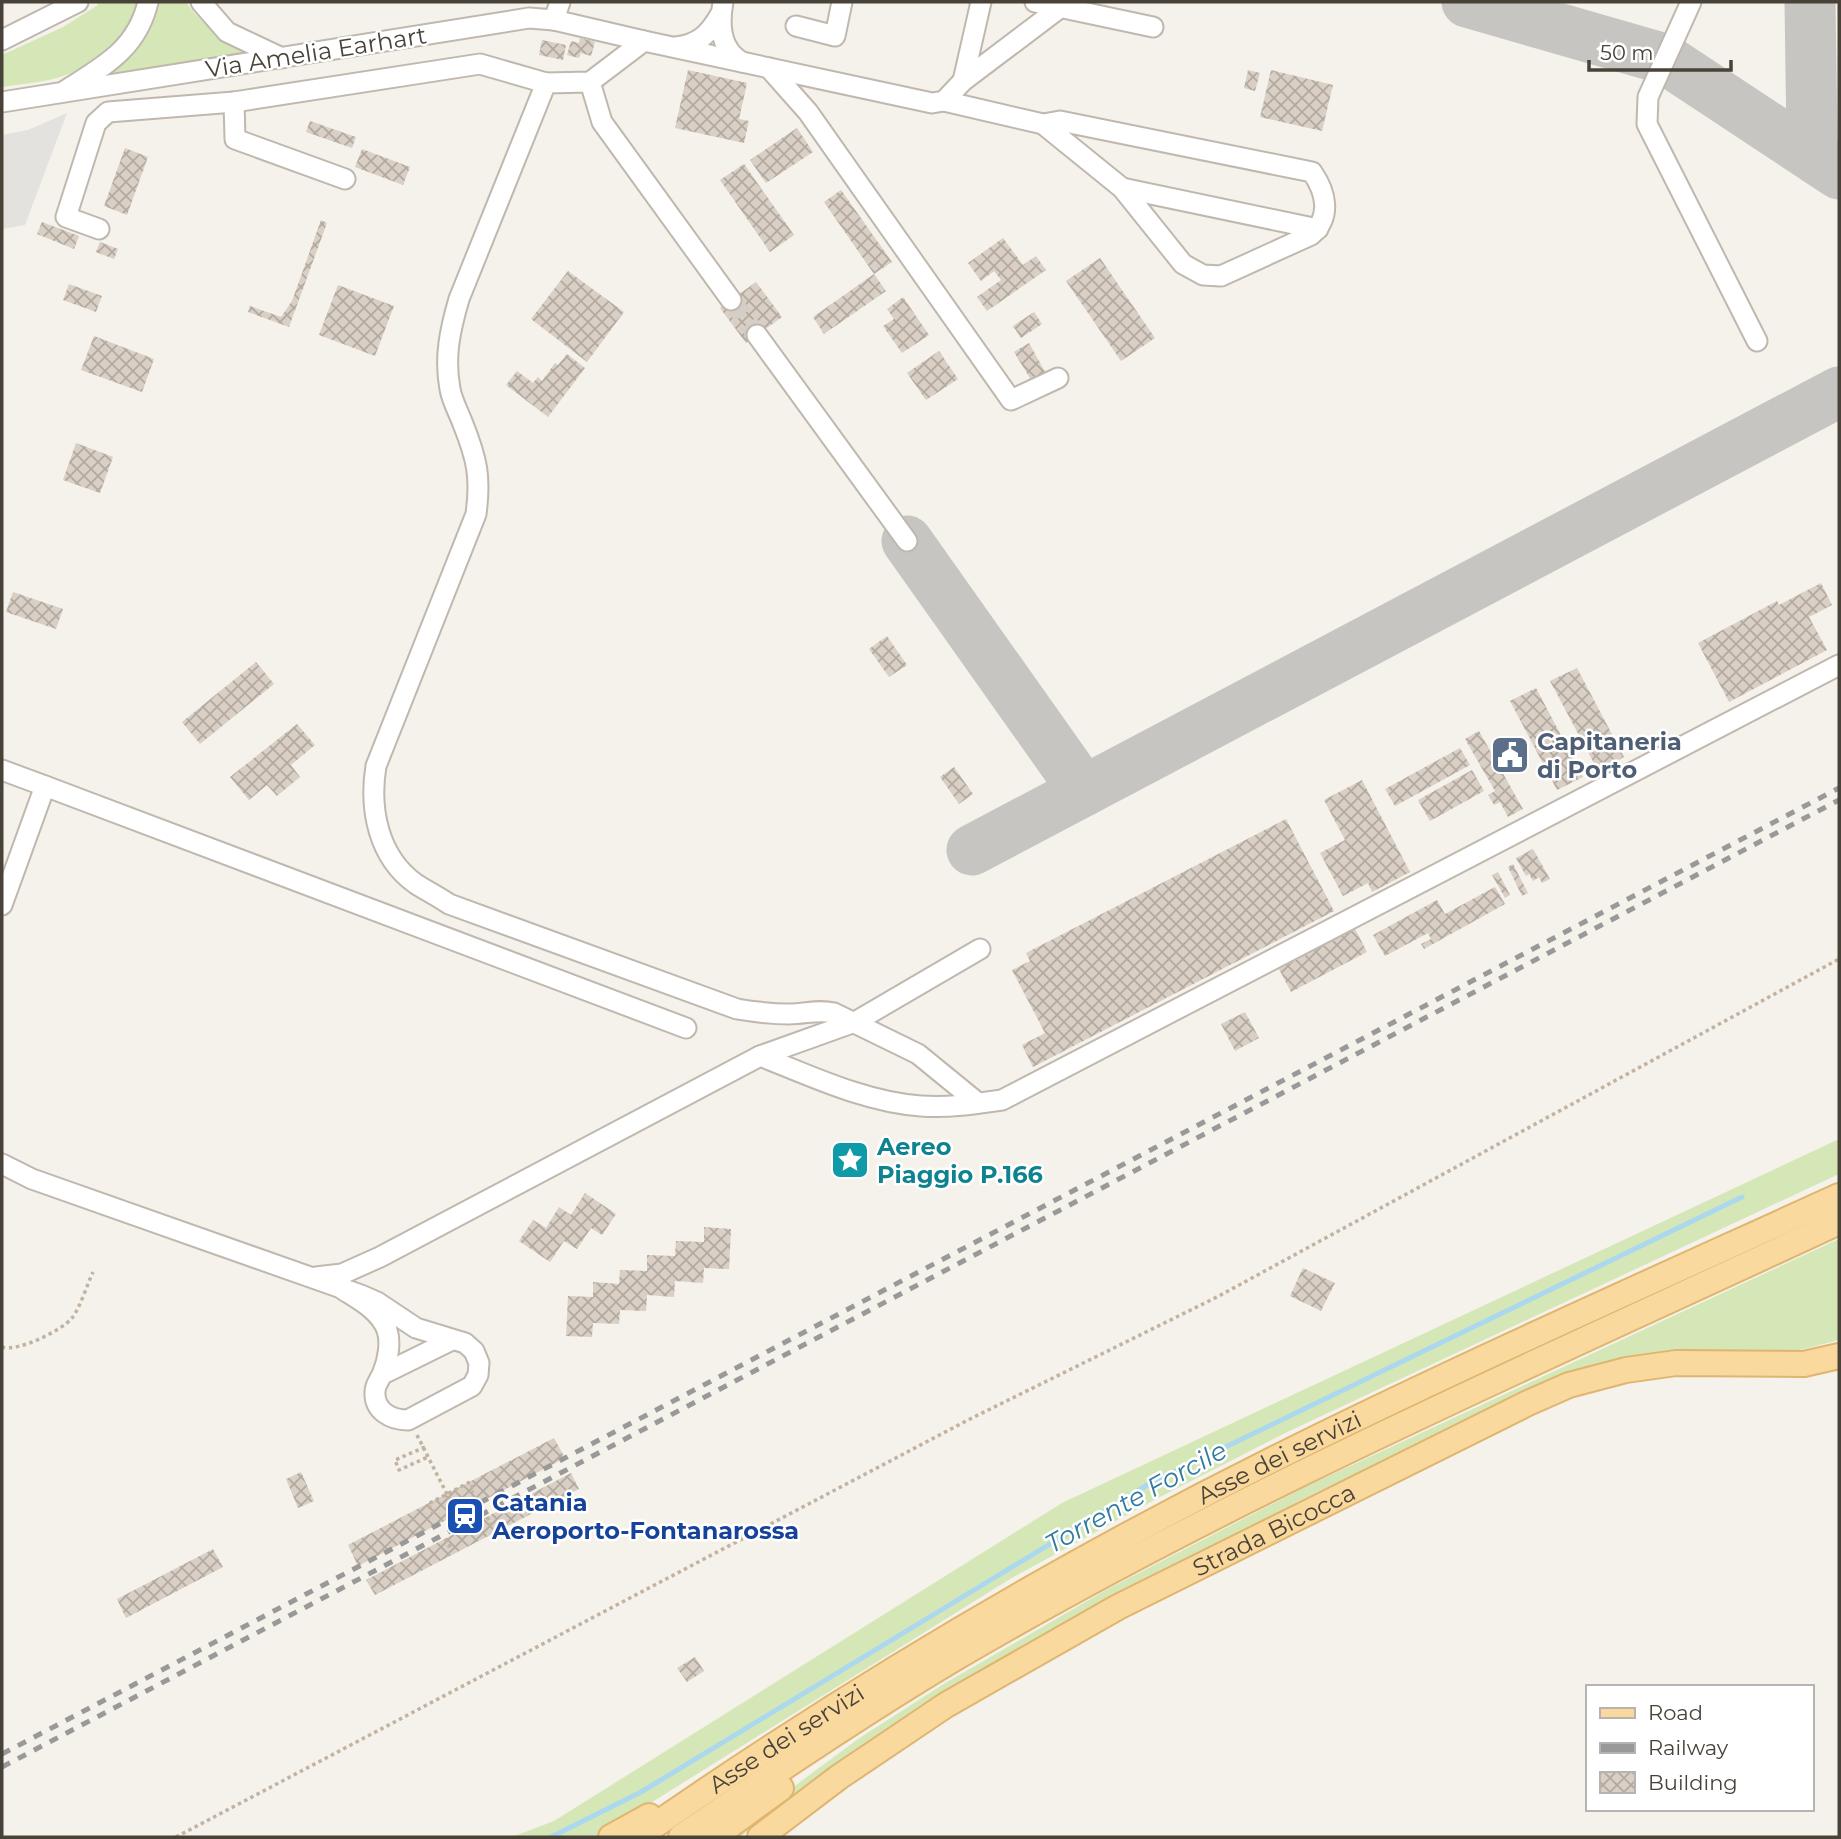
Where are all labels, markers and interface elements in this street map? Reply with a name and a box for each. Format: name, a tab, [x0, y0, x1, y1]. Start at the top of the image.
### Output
street label: Via Amelia Earhart	[203, 20, 429, 84]
scale bar	[1589, 28, 1731, 72]
text: 50 m	[1600, 40, 1654, 65]
place label: Capitaneria di Porto	[1537, 727, 1682, 784]
public building icon: Capitaneria di Porto	[1489, 734, 1531, 776]
place label: Aereo Piaggio P.166	[876, 1132, 1043, 1189]
place icon: Aereo Piaggio P.166	[829, 1139, 871, 1181]
street label: Asse dei servizi	[1192, 1404, 1366, 1510]
water label: Torrente Forcile	[1040, 1434, 1232, 1560]
street label: Strada Bicocca	[1188, 1477, 1360, 1582]
place label: Catania Aeroporto-Fontanarossa	[491, 1488, 799, 1545]
station icon: Catania Aeroporto-Fontanarossa	[444, 1495, 486, 1537]
street label: Asse dei servizi	[703, 1677, 869, 1799]
legend	[1586, 1685, 1813, 1811]
text: Road	[1648, 1700, 1703, 1725]
text: Railway	[1648, 1735, 1729, 1760]
text: Building	[1648, 1770, 1738, 1795]

